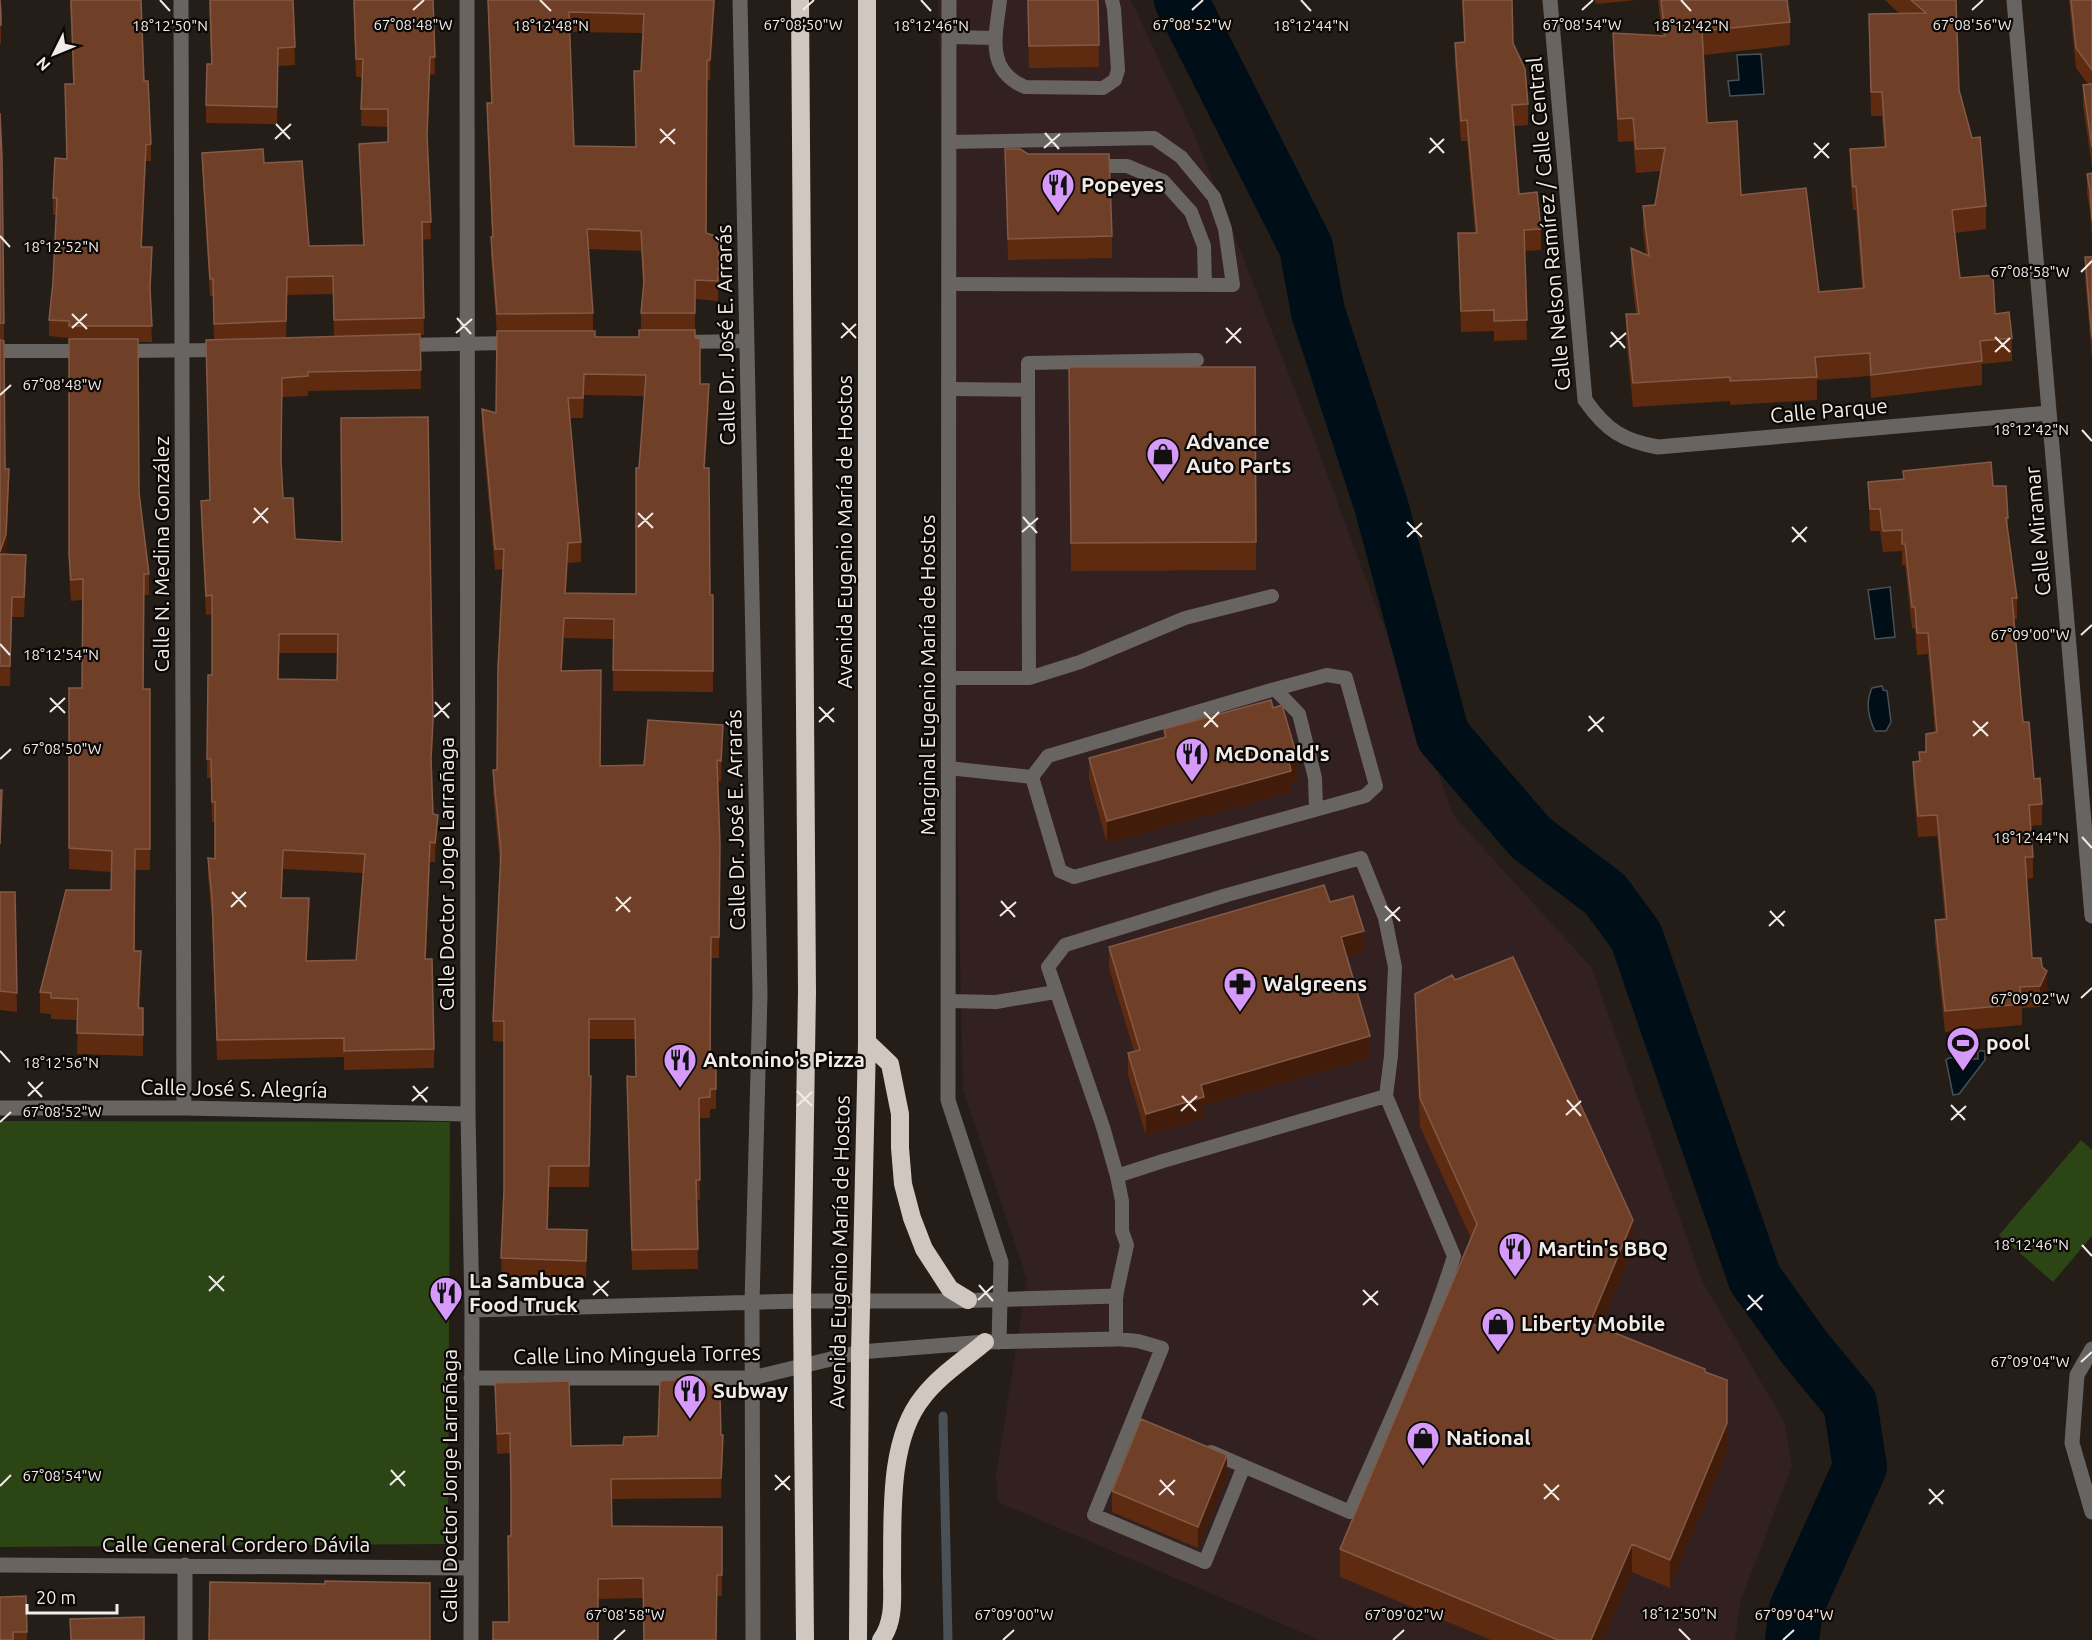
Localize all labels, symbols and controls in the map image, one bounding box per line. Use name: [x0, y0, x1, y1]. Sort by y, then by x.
text: 67°08'48"W: [373, 16, 453, 33]
text: 67°08'50"W: [763, 16, 843, 33]
text: 67°08'52"W: [1152, 16, 1232, 33]
text: 67°08'54"W: [1542, 16, 1622, 33]
text: 67°08'56"W: [1932, 16, 2012, 33]
text: 18°12'50"N: [132, 17, 208, 34]
text: 18°12'48"N: [513, 17, 589, 34]
text: 18°12'46"N: [893, 17, 969, 34]
text: 18°12'44"N: [1273, 17, 1349, 34]
text: 18°12'42"N: [1653, 17, 1729, 34]
north arrow: [24, 24, 84, 84]
text: N: [32, 54, 54, 75]
street label: Calle Nelson Ramírez / Calle Central: [1521, 56, 1575, 392]
restaurant icon: Popeyes: [1040, 167, 1076, 214]
place label: Popeyes: [1081, 172, 1164, 196]
street label: Calle Dr. José E. Arrarás: [711, 224, 739, 446]
text: 18°12'52"N: [23, 238, 99, 255]
text: 67°08'58"W: [1990, 263, 2070, 280]
street label: Avenida Eugenio María de Hostos: [832, 375, 856, 689]
text: 67°08'48"W: [22, 376, 102, 393]
street label: Calle Parque: [1769, 393, 1889, 427]
text: 18°12'42"N: [1993, 421, 2069, 438]
place label: Advance Auto Parts: [1186, 429, 1291, 477]
street label: Calle N. Medina González: [149, 436, 173, 672]
shop icon: Advance Auto Parts: [1145, 436, 1181, 483]
street label: Calle Miramar: [2019, 465, 2055, 597]
street label: Marginal Eugenio María de Hostos: [915, 515, 939, 835]
text: 67°09'00"W: [1990, 626, 2070, 643]
text: 18°12'54"N: [23, 646, 99, 663]
street label: Calle Dr. José E. Arrarás: [721, 709, 749, 931]
restaurant icon: McDonald's: [1174, 736, 1210, 783]
street label: Calle Doctor Jorge Larrañaga: [434, 737, 458, 1011]
text: 67°08'50"W: [22, 740, 102, 757]
place label: McDonald's: [1215, 741, 1330, 765]
text: 18°12'44"N: [1993, 829, 2069, 846]
pharmacy icon: Walgreens: [1222, 966, 1258, 1013]
place label: Walgreens: [1263, 971, 1367, 995]
text: 67°09'02"W: [1990, 990, 2070, 1007]
sports icon: pool: [1945, 1025, 1981, 1072]
place label: pool: [1986, 1030, 2030, 1054]
restaurant icon: Antonino's Pizza: [662, 1042, 698, 1089]
place label: Antonino's Pizza: [703, 1047, 865, 1071]
text: 18°12'56"N: [23, 1054, 99, 1071]
street label: Calle José S. Alegría: [140, 1074, 328, 1102]
street label: Avenida Eugenio María de Hostos: [824, 1095, 854, 1409]
text: 67°08'52"W: [22, 1103, 102, 1120]
restaurant icon: Martin's BBQ: [1497, 1231, 1533, 1278]
place label: Martin's BBQ: [1538, 1236, 1668, 1260]
text: 18°12'46"N: [1993, 1236, 2069, 1253]
place label: La Sambuca Food Truck: [469, 1268, 585, 1316]
restaurant icon: La Sambuca Food Truck: [428, 1275, 464, 1322]
shop icon: Liberty Mobile: [1480, 1306, 1516, 1353]
place label: Liberty Mobile: [1521, 1311, 1665, 1335]
street label: Calle Lino Minguela Torres: [513, 1340, 761, 1368]
street label: Calle Doctor Jorge Larrañaga: [437, 1349, 461, 1623]
text: 67°09'04"W: [1990, 1353, 2070, 1370]
restaurant icon: Subway: [672, 1373, 708, 1420]
place label: Subway: [713, 1378, 788, 1402]
shop icon: National: [1405, 1420, 1441, 1467]
place label: National: [1446, 1425, 1531, 1449]
text: 67°08'54"W: [22, 1467, 102, 1484]
street label: Calle General Cordero Dávila: [102, 1532, 370, 1556]
scale bar: [27, 1577, 117, 1615]
text: 20 m: [36, 1587, 76, 1607]
text: 18°12'50"N: [1641, 1605, 1717, 1622]
text: 67°08'58"W: [585, 1606, 665, 1623]
text: 67°09'00"W: [974, 1606, 1054, 1623]
text: 67°09'02"W: [1364, 1606, 1444, 1623]
text: 67°09'04"W: [1754, 1606, 1834, 1623]

